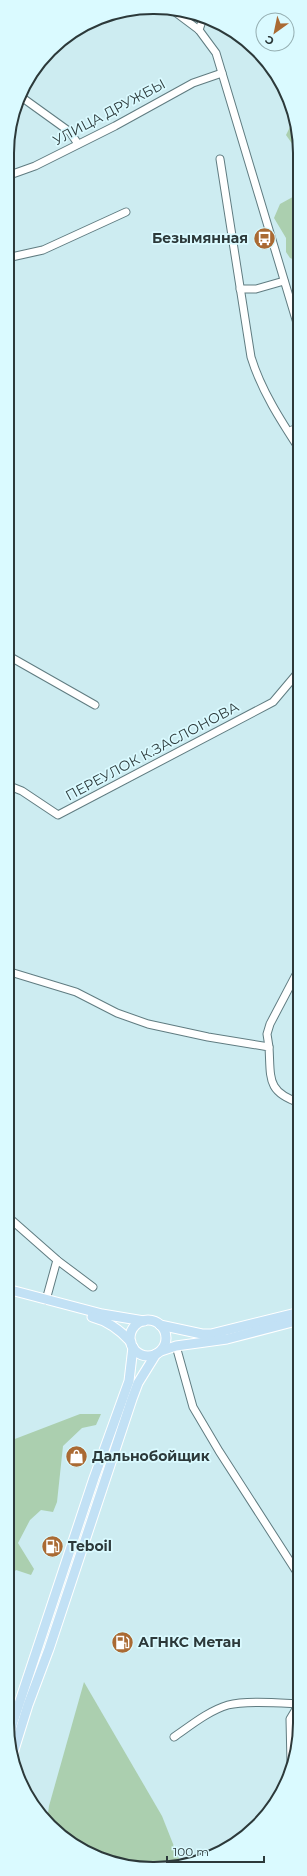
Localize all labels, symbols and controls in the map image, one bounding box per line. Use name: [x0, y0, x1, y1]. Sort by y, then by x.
north arrow: [255, 12, 295, 52]
text: С: [262, 32, 277, 48]
street label: УЛИЦА ДРУЖБЫ: [50, 75, 168, 149]
bus stop icon: Безымянная: [251, 225, 277, 251]
place label: Безымянная: [152, 229, 248, 247]
street label: ПЕРЕУЛОК К.ЗАСЛОНОВА: [62, 697, 242, 804]
shop icon: Дальнобойщик: [63, 1443, 89, 1469]
place label: Дальнобойщик: [92, 1447, 210, 1465]
fuel station icon: Teboil: [39, 1533, 65, 1559]
place label: Teboil: [68, 1537, 112, 1555]
fuel station icon: АГНКС Метан: [110, 1629, 136, 1655]
place label: АГНКС Метан: [138, 1633, 241, 1651]
scale bar: [167, 1838, 264, 1864]
text: 100 m: [173, 1844, 209, 1859]

